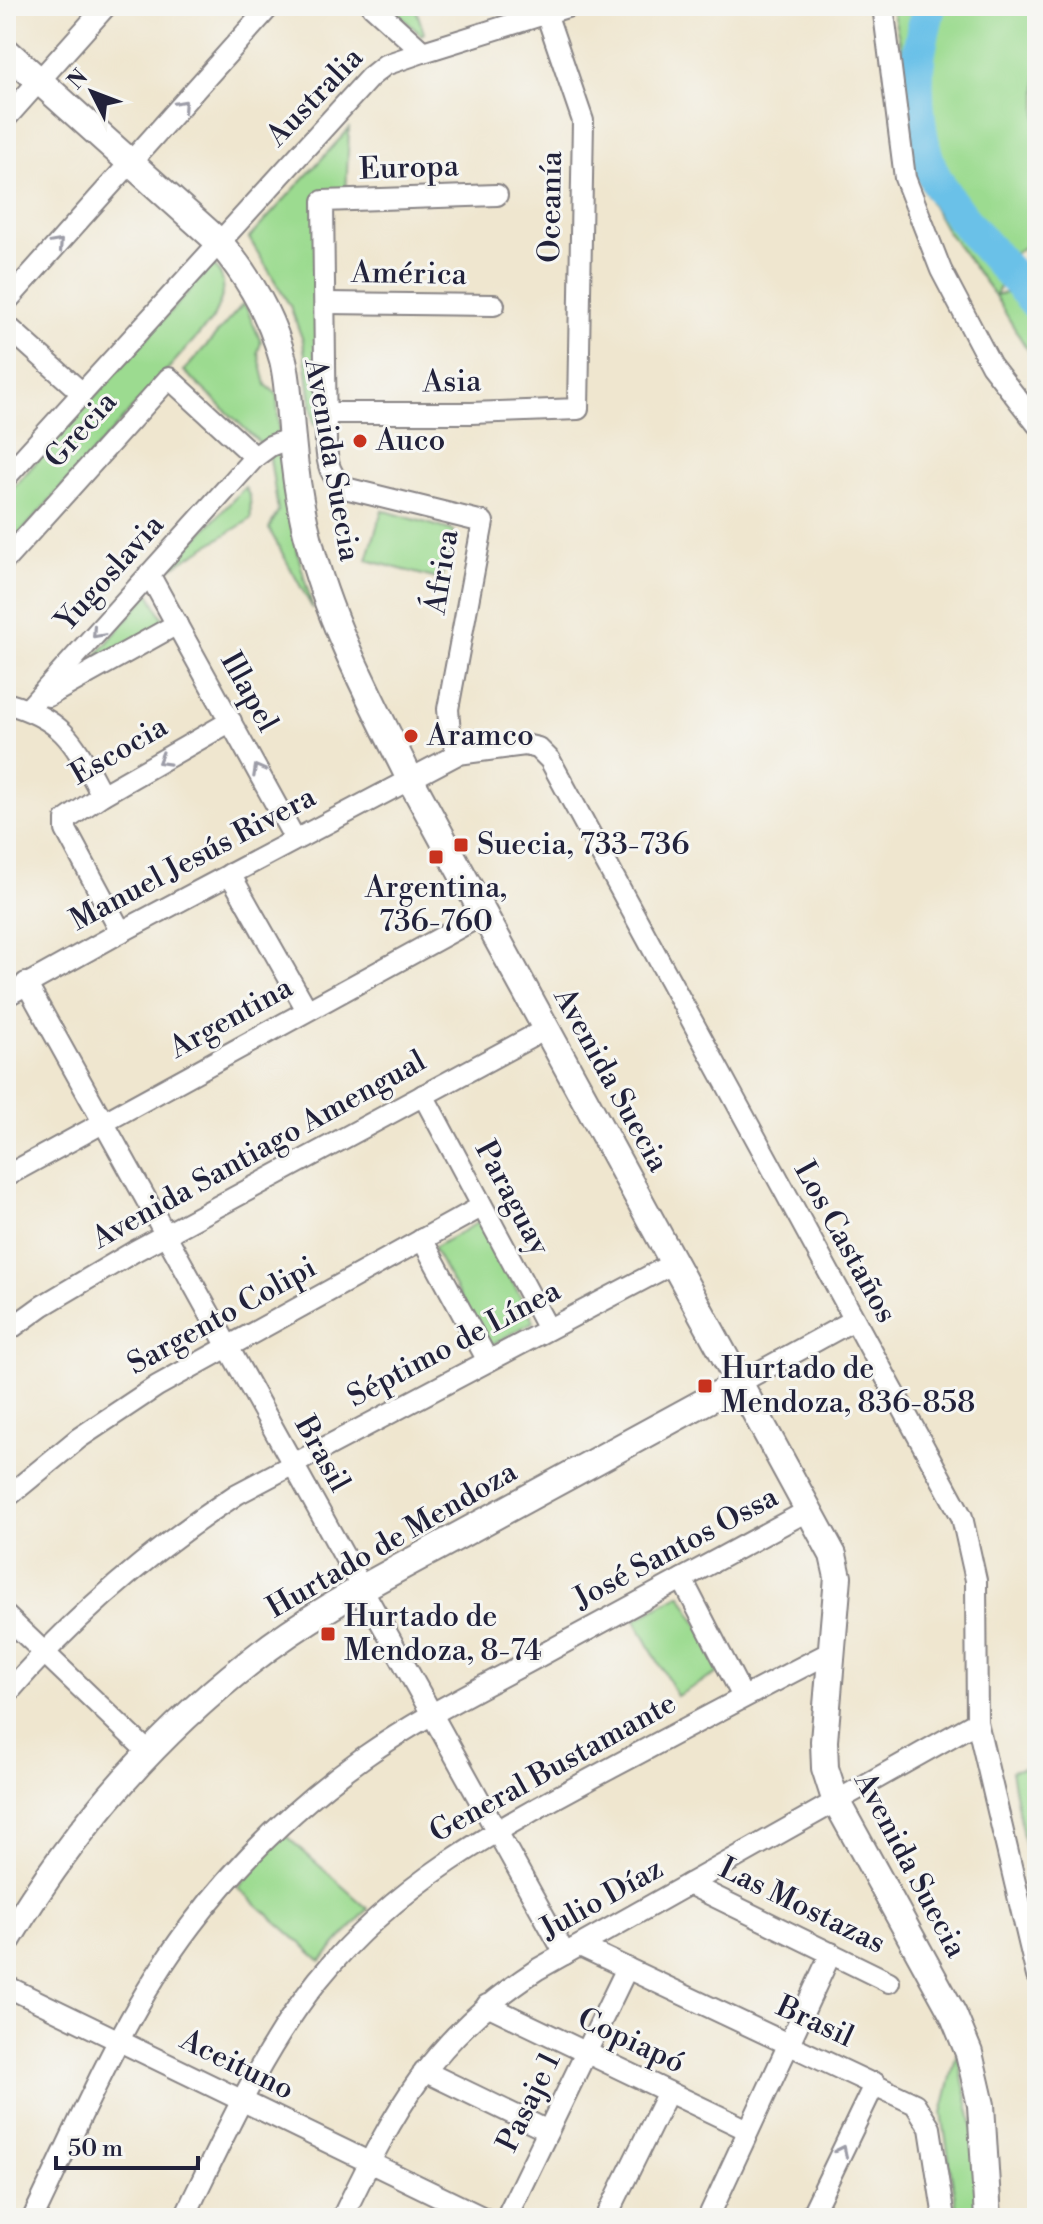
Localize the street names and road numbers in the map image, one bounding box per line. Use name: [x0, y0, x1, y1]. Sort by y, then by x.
street label: Australia: [258, 39, 372, 155]
street label: Europa: [358, 147, 460, 189]
street label: Oceanía: [531, 150, 571, 263]
street label: América: [350, 254, 468, 294]
street label: Avenida Suecia: [295, 355, 369, 565]
street label: Asia: [421, 362, 483, 402]
street label: Grecia: [37, 383, 126, 476]
street label: Yugoslavia: [46, 506, 173, 641]
street label: África: [414, 526, 468, 618]
street label: Illapel: [212, 645, 286, 739]
street label: Escocia: [64, 708, 175, 794]
street label: Manuel Jesús Rivera: [64, 778, 323, 940]
street label: Argentina: [162, 968, 300, 1068]
street label: Avenida Suecia: [544, 980, 678, 1179]
street label: Avenida Santiago Amengual: [84, 1042, 433, 1258]
street label: Paraguay: [466, 1134, 558, 1262]
street label: Los Castaños: [785, 1154, 905, 1330]
street label: Sargento Colipi: [121, 1248, 323, 1384]
street label: Séptimo de Línea: [341, 1271, 568, 1416]
street label: Brasil: [285, 1408, 358, 1499]
street label: Hurtado de Mendoza: [260, 1452, 525, 1627]
street label: José Santos Ossa: [567, 1478, 785, 1618]
street label: General Bustamante: [423, 1684, 683, 1852]
street label: Avenida Suecia: [845, 1765, 975, 1965]
street label: Las Mostazas: [713, 1849, 891, 1963]
street label: Julio Díaz: [533, 1850, 670, 1949]
street label: Brasil: [769, 1987, 860, 2056]
street label: Copiapó: [571, 2000, 691, 2082]
street label: Aceituno: [173, 2021, 300, 2109]
street label: Pasaje 1: [489, 2046, 569, 2158]

